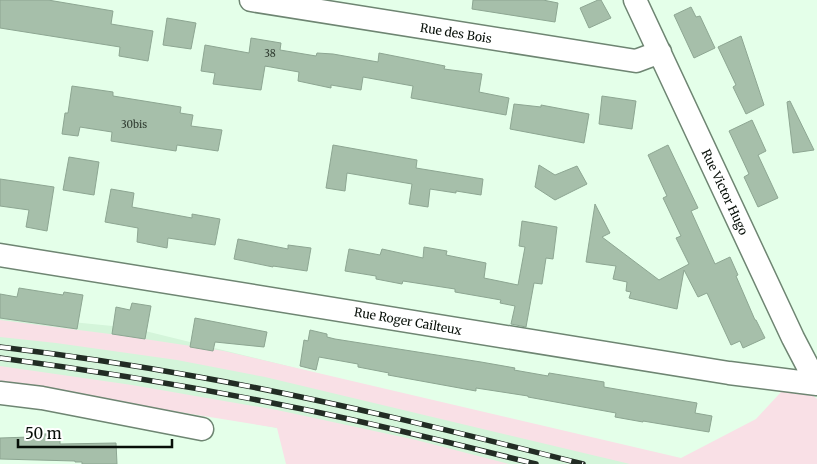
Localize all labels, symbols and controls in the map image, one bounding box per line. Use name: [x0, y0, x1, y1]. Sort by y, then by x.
street label: Rue des Bois: [419, 20, 493, 46]
house number: 38: [264, 47, 276, 60]
house number: 30bis: [121, 118, 147, 131]
street label: Rue Victor Hugo: [699, 147, 751, 237]
street label: Rue Roger Cailteux: [353, 304, 464, 338]
scale bar: [18, 416, 171, 448]
text: 50 m: [25, 424, 62, 443]

